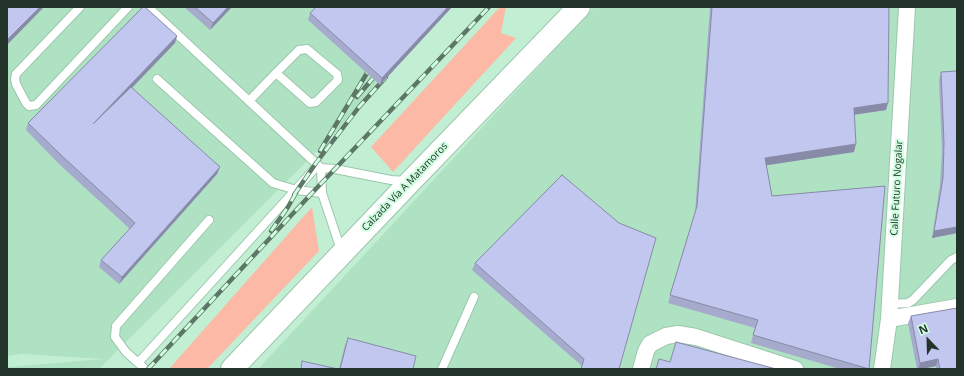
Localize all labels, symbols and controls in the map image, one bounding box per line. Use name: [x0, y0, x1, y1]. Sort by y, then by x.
street label: Calzada Vía A Matamoros: [360, 140, 450, 234]
street label: Calle Futuro Nogalar: [889, 140, 905, 236]
north arrow: [908, 320, 948, 360]
text: N: [916, 320, 930, 337]

